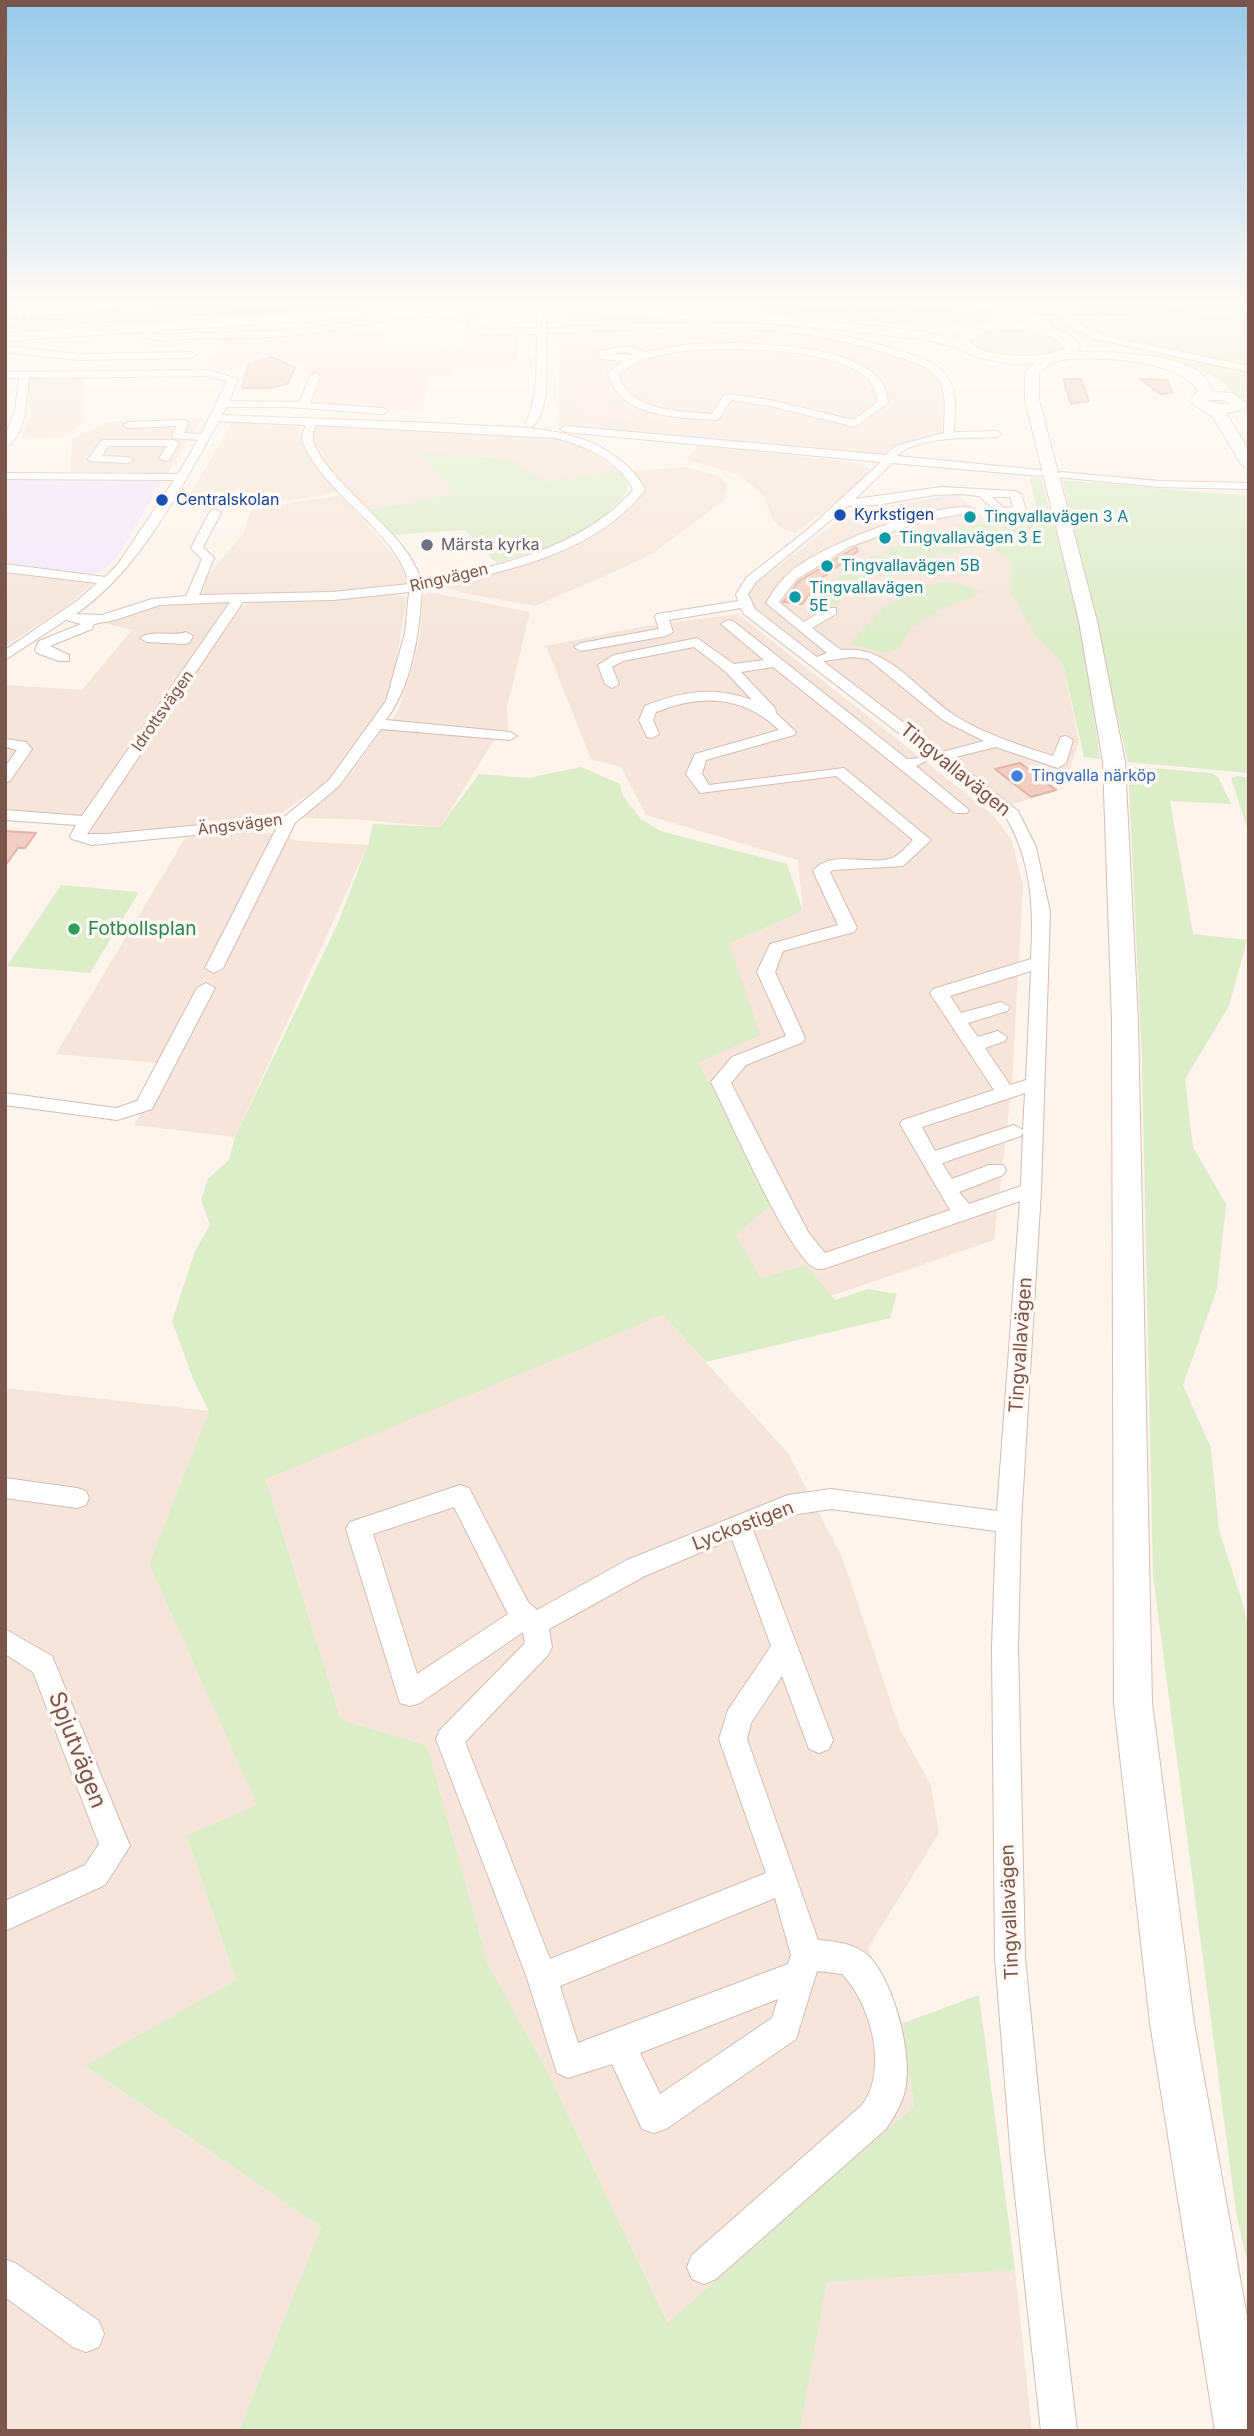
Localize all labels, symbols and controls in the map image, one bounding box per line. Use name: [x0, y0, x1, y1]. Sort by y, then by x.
place label: Centralskolan: [176, 490, 279, 510]
marker: Centralskolan: [154, 492, 170, 508]
place label: Kyrkstigen: [854, 505, 934, 525]
marker: Kyrkstigen: [832, 507, 848, 523]
place label: Tingvallavägen 3 A: [984, 507, 1128, 527]
marker: Tingvallavägen 3 A: [962, 509, 978, 525]
place label: Tingvallavägen 3 E: [899, 528, 1042, 548]
marker: Tingvallavägen 3 E: [877, 530, 893, 546]
place label: Märsta kyrka: [441, 535, 540, 555]
marker: Märsta kyrka: [419, 537, 435, 553]
place label: Tingvallavägen 5B: [841, 556, 980, 576]
marker: Tingvallavägen 5B: [819, 558, 835, 574]
street label: Ringvägen: [408, 560, 490, 596]
place label: Tingvallavägen 5E: [809, 578, 923, 616]
marker: Tingvallavägen 5E: [787, 589, 803, 605]
street label: Idrottsvägen: [128, 667, 198, 755]
street label: Tingvallavägen: [895, 718, 1015, 822]
place label: Tingvalla närköp: [1031, 766, 1156, 786]
marker: Tingvalla närköp: [1009, 768, 1025, 784]
street label: Ängsvägen: [197, 810, 283, 840]
place label: Fotbollsplan: [88, 918, 196, 940]
marker: Fotbollsplan: [66, 921, 82, 937]
street label: Tingvallavägen: [1005, 1276, 1037, 1414]
street label: Lyckostigen: [689, 1496, 797, 1556]
street label: Spjutvägen: [42, 1688, 112, 1812]
street label: Tingvallavägen: [996, 1844, 1024, 1980]

